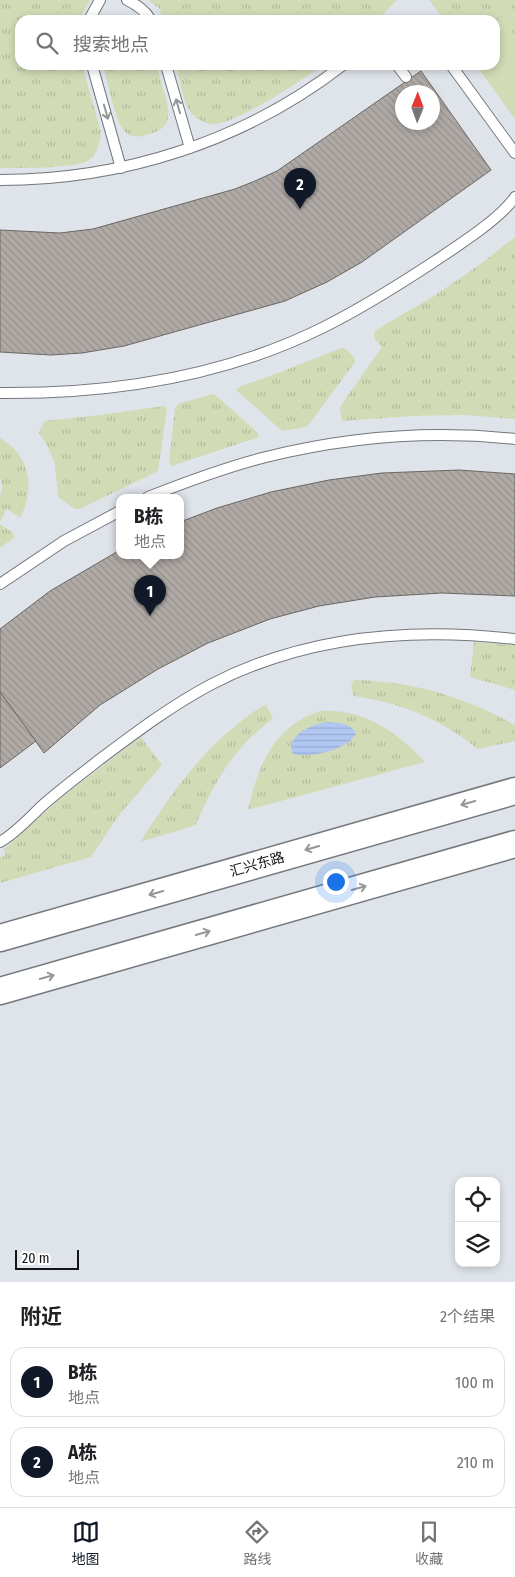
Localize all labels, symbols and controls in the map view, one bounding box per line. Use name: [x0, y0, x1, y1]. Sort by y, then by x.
search box: [15, 15, 500, 70]
icon: search: [33, 29, 61, 57]
text: 搜索地点: [73, 33, 149, 56]
north arrow: [395, 85, 440, 130]
one-way arrow: [173, 99, 182, 115]
one-way arrow: [101, 103, 111, 119]
pin: 2: [284, 168, 316, 209]
popup: [116, 494, 184, 559]
text: B栋: [134, 505, 164, 528]
text: 地点: [134, 532, 166, 551]
pin: 1: [134, 575, 166, 616]
one-way arrow: [460, 799, 476, 809]
one-way arrow: [304, 844, 320, 854]
street label: 汇兴东路: [228, 849, 286, 880]
your location: [323, 869, 349, 895]
one-way arrow: [351, 882, 367, 892]
one-way arrow: [148, 889, 164, 898]
one-way arrow: [195, 927, 211, 937]
one-way arrow: [38, 972, 54, 982]
map controls: [455, 1177, 500, 1267]
button: locate: [455, 1177, 500, 1222]
button: layers: [455, 1222, 500, 1267]
scale bar: [15, 1247, 79, 1270]
text: 20 m: [22, 1250, 50, 1267]
text: 附近: [20, 1304, 62, 1330]
text: 2个结果: [440, 1307, 495, 1326]
text: B栋: [68, 1361, 98, 1384]
text: 1: [34, 1373, 40, 1392]
text: 100 m: [455, 1373, 494, 1392]
text: 地点: [68, 1388, 100, 1407]
text: A栋: [68, 1441, 97, 1464]
text: 2: [33, 1453, 41, 1472]
text: 210 m: [457, 1453, 494, 1472]
text: 地点: [68, 1468, 100, 1487]
tab: 地图: [72, 1518, 100, 1568]
tab: 路线: [243, 1518, 271, 1568]
tab: 收藏: [415, 1518, 443, 1568]

